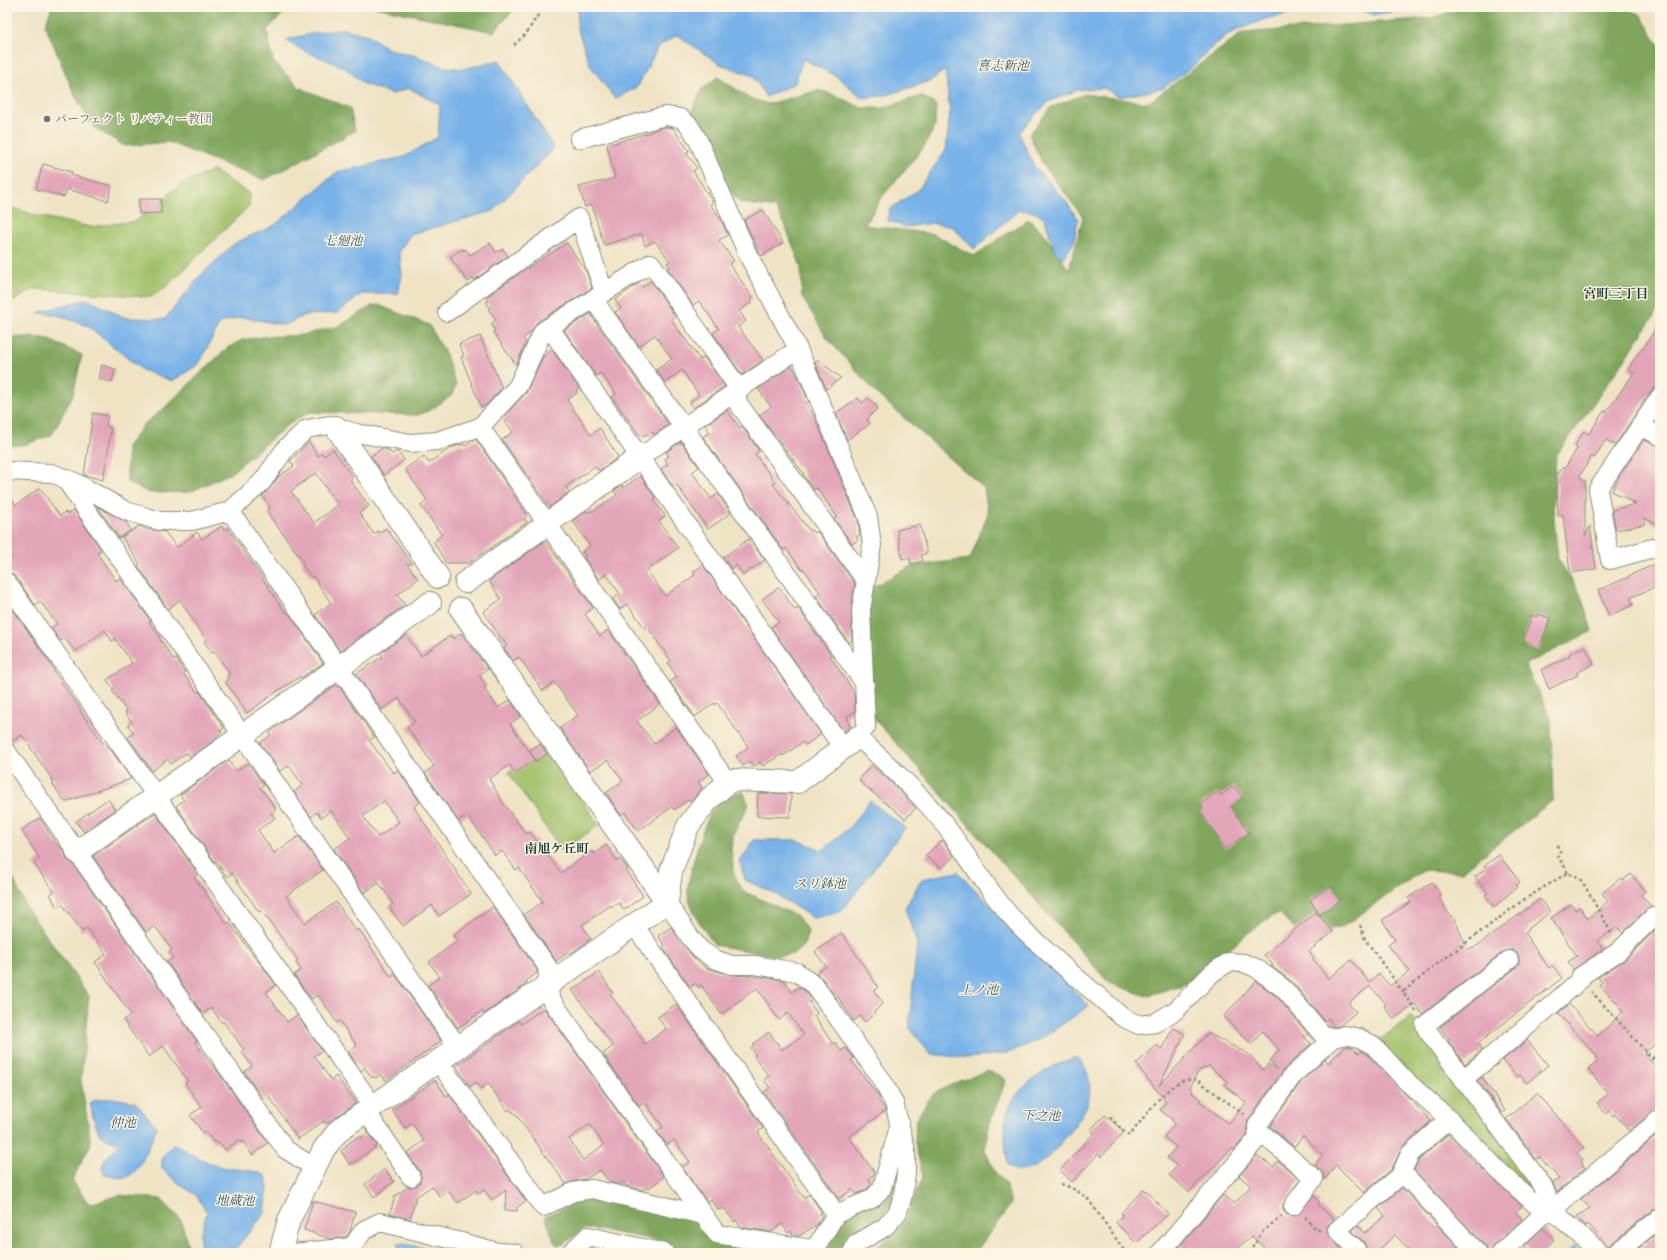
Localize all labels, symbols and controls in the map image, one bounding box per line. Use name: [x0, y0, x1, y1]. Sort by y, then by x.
water label: 喜志新池: [977, 57, 1031, 73]
place label: パーフェクト リバティー教団: [55, 111, 212, 126]
marker: パーフェクト リバティー教団: [42, 114, 52, 124]
water label: 七廻池: [323, 232, 364, 248]
district label: 宮町三丁目: [1583, 285, 1649, 301]
district label: 南旭ケ丘町: [524, 840, 590, 856]
water label: スリ鉢池: [794, 875, 848, 891]
water label: 上ノ池: [959, 981, 1000, 997]
water label: 下之池: [1021, 1107, 1062, 1123]
water label: 仲池: [110, 1114, 138, 1130]
water label: 地蔵池: [215, 1192, 256, 1208]

